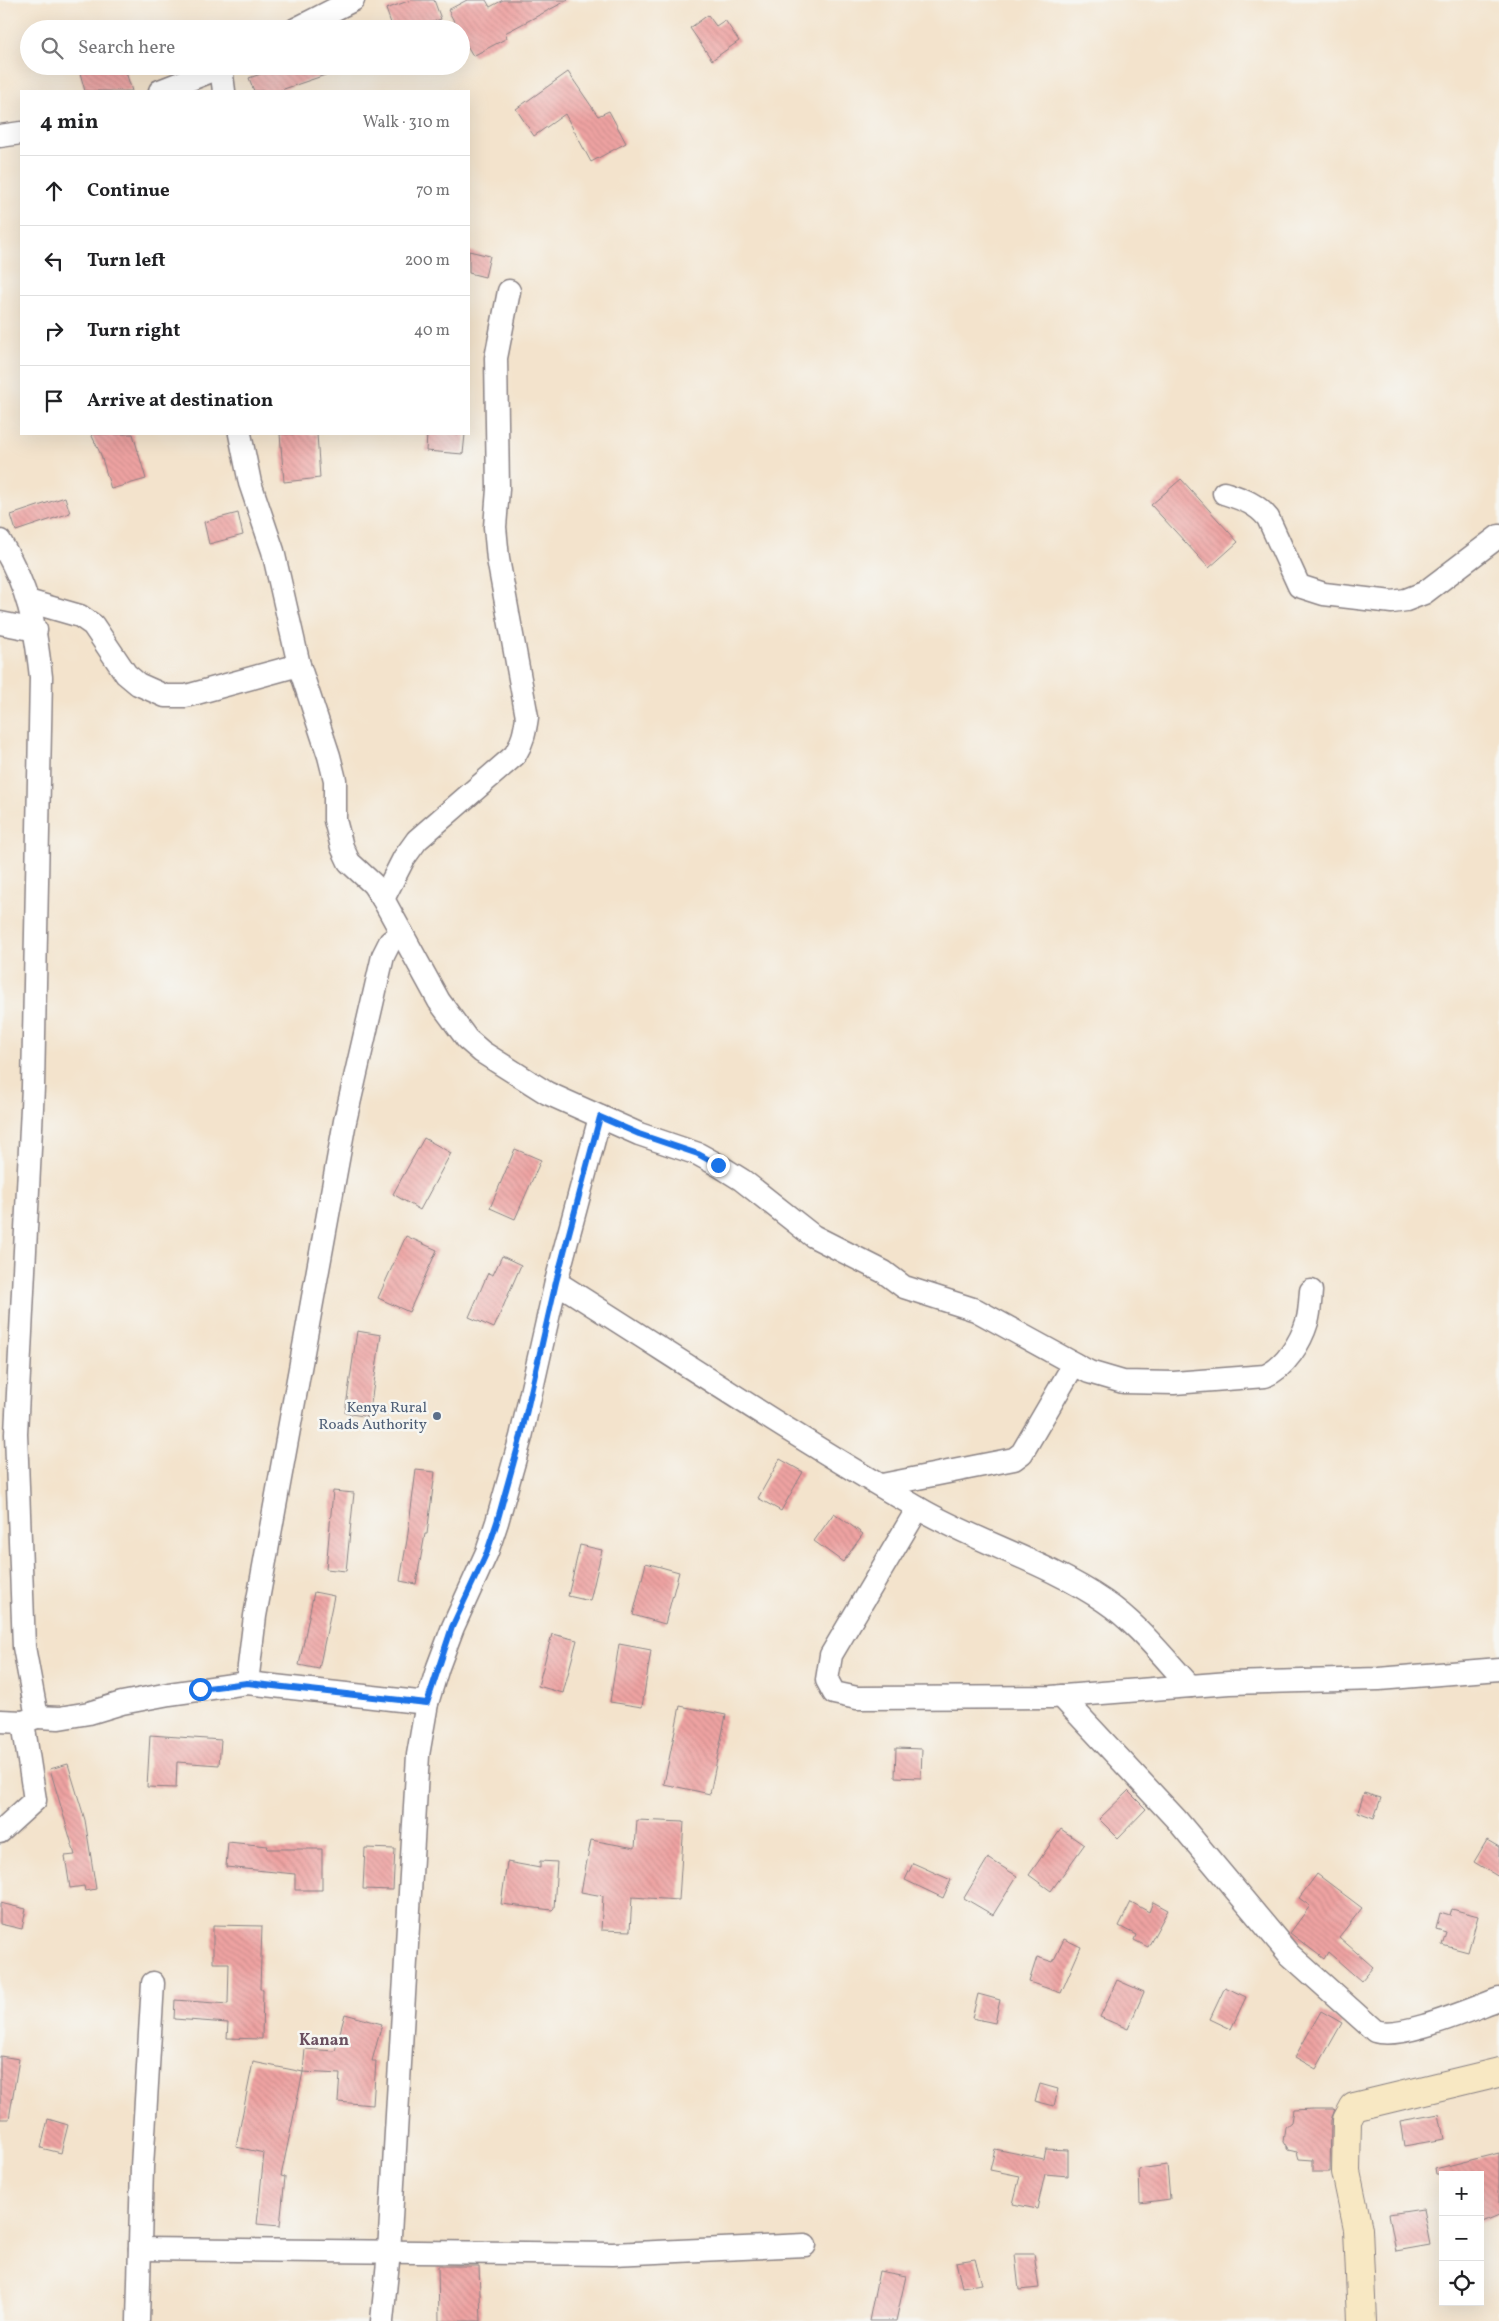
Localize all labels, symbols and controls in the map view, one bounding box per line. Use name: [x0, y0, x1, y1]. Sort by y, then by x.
search box: [20, 20, 470, 75]
icon: search: [38, 34, 66, 62]
text: Search here: [78, 35, 175, 61]
text: 4 min: [40, 108, 99, 137]
text: Walk · 310 m: [363, 112, 450, 134]
icon: ahead: [40, 177, 68, 205]
text: Continue: [87, 178, 170, 204]
text: 70 m: [416, 180, 450, 202]
icon: left: [40, 247, 68, 275]
text: Turn left: [87, 248, 166, 274]
text: 200 m: [405, 250, 450, 272]
icon: right: [40, 317, 68, 345]
text: Turn right: [87, 318, 180, 344]
text: 40 m: [414, 320, 450, 342]
icon: arrive: [40, 387, 68, 415]
text: Arrive at destination: [87, 388, 273, 414]
route end: [707, 1154, 730, 1177]
place label: Kenya Rural Roads Authority: [319, 1398, 427, 1436]
marker: Kenya Rural Roads Authority: [431, 1410, 443, 1422]
route start: [189, 1678, 212, 1701]
district label: Kanan: [299, 2030, 350, 2052]
map controls: [1439, 2171, 1484, 2306]
button: +: [1439, 2171, 1484, 2216]
button: −: [1439, 2216, 1484, 2261]
button: locate: [1439, 2261, 1484, 2306]

